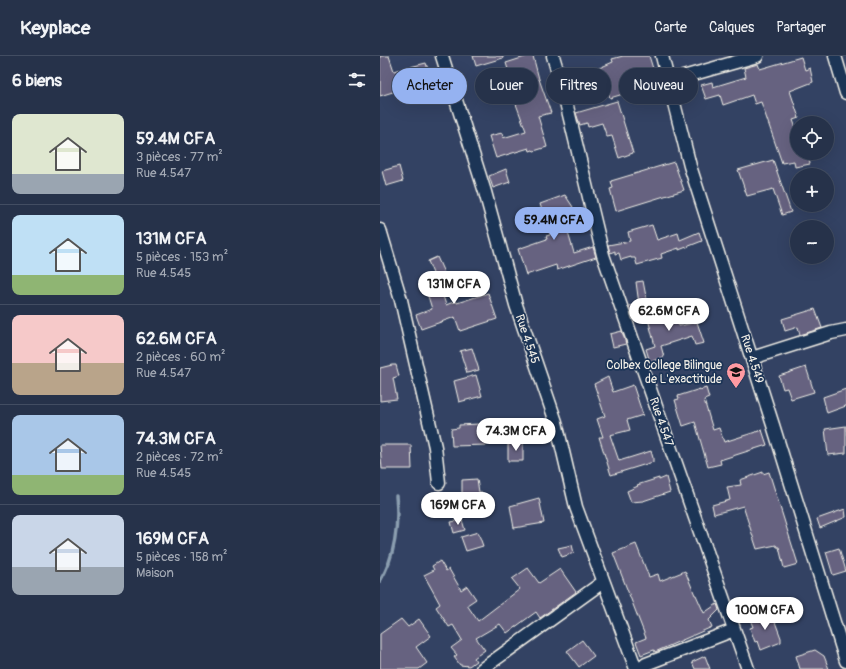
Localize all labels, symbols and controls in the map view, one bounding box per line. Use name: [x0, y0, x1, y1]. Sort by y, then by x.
text: Keyplace: [20, 16, 90, 40]
text: Carte: [654, 19, 687, 36]
text: Calques: [709, 19, 754, 36]
text: Partager: [776, 19, 826, 36]
chip: Acheter: [392, 68, 467, 104]
chip: Louer: [475, 68, 538, 104]
chip: Filtres: [546, 68, 611, 104]
chip: Nouveau: [619, 68, 698, 104]
icon: filters: [346, 69, 368, 91]
text: 6 biens: [12, 70, 62, 91]
map controls: [790, 116, 834, 264]
button: locate: [790, 116, 834, 160]
text: 59.4M CFA: [136, 128, 215, 149]
icon: home: [44, 130, 92, 178]
text: 3 pièces · 77 m²: [136, 149, 223, 165]
text: Rue 4.547: [136, 165, 191, 181]
button: +: [790, 168, 834, 212]
pin: 59.4M CFA: [508, 207, 600, 241]
text: 59.4M CFA: [524, 212, 584, 228]
button: −: [790, 220, 834, 264]
text: 131M CFA: [136, 228, 206, 249]
icon: home: [44, 231, 92, 279]
text: 5 pièces · 153 m²: [136, 249, 228, 265]
text: Rue 4.545: [136, 265, 191, 281]
pin: 131M CFA: [413, 271, 495, 305]
text: 131M CFA: [427, 276, 481, 292]
pin: 62.6M CFA: [623, 298, 715, 332]
text: 62.6M CFA: [638, 303, 700, 319]
street label: Rue 4.545: [512, 312, 542, 366]
text: 62.6M CFA: [136, 328, 217, 349]
icon: home: [44, 331, 92, 379]
street label: Rue 4.549: [737, 333, 767, 385]
text: 2 pièces · 60 m²: [136, 349, 225, 365]
place label: Colbex College Bilingue de L'exactitude: [606, 358, 722, 387]
school or university icon: Colbex College Bilingue de L'exactitude: [725, 361, 747, 389]
text: Rue 4.547: [136, 365, 191, 381]
street label: Rue 4.547: [646, 395, 677, 449]
pin: 74.3M CFA: [470, 418, 562, 452]
text: 74.3M CFA: [486, 423, 546, 439]
text: 74.3M CFA: [136, 428, 216, 449]
icon: home: [44, 431, 92, 479]
text: 2 pièces · 72 m²: [136, 449, 223, 465]
text: Rue 4.545: [136, 465, 191, 481]
pin: 169M CFA: [417, 492, 499, 526]
text: 169M CFA: [430, 497, 486, 513]
text: 169M CFA: [136, 528, 209, 549]
icon: home: [44, 531, 92, 579]
text: 5 pièces · 158 m²: [136, 549, 227, 565]
text: Maison: [136, 565, 174, 581]
pin: 100M CFA: [724, 597, 806, 631]
text: 100M CFA: [735, 602, 795, 618]

